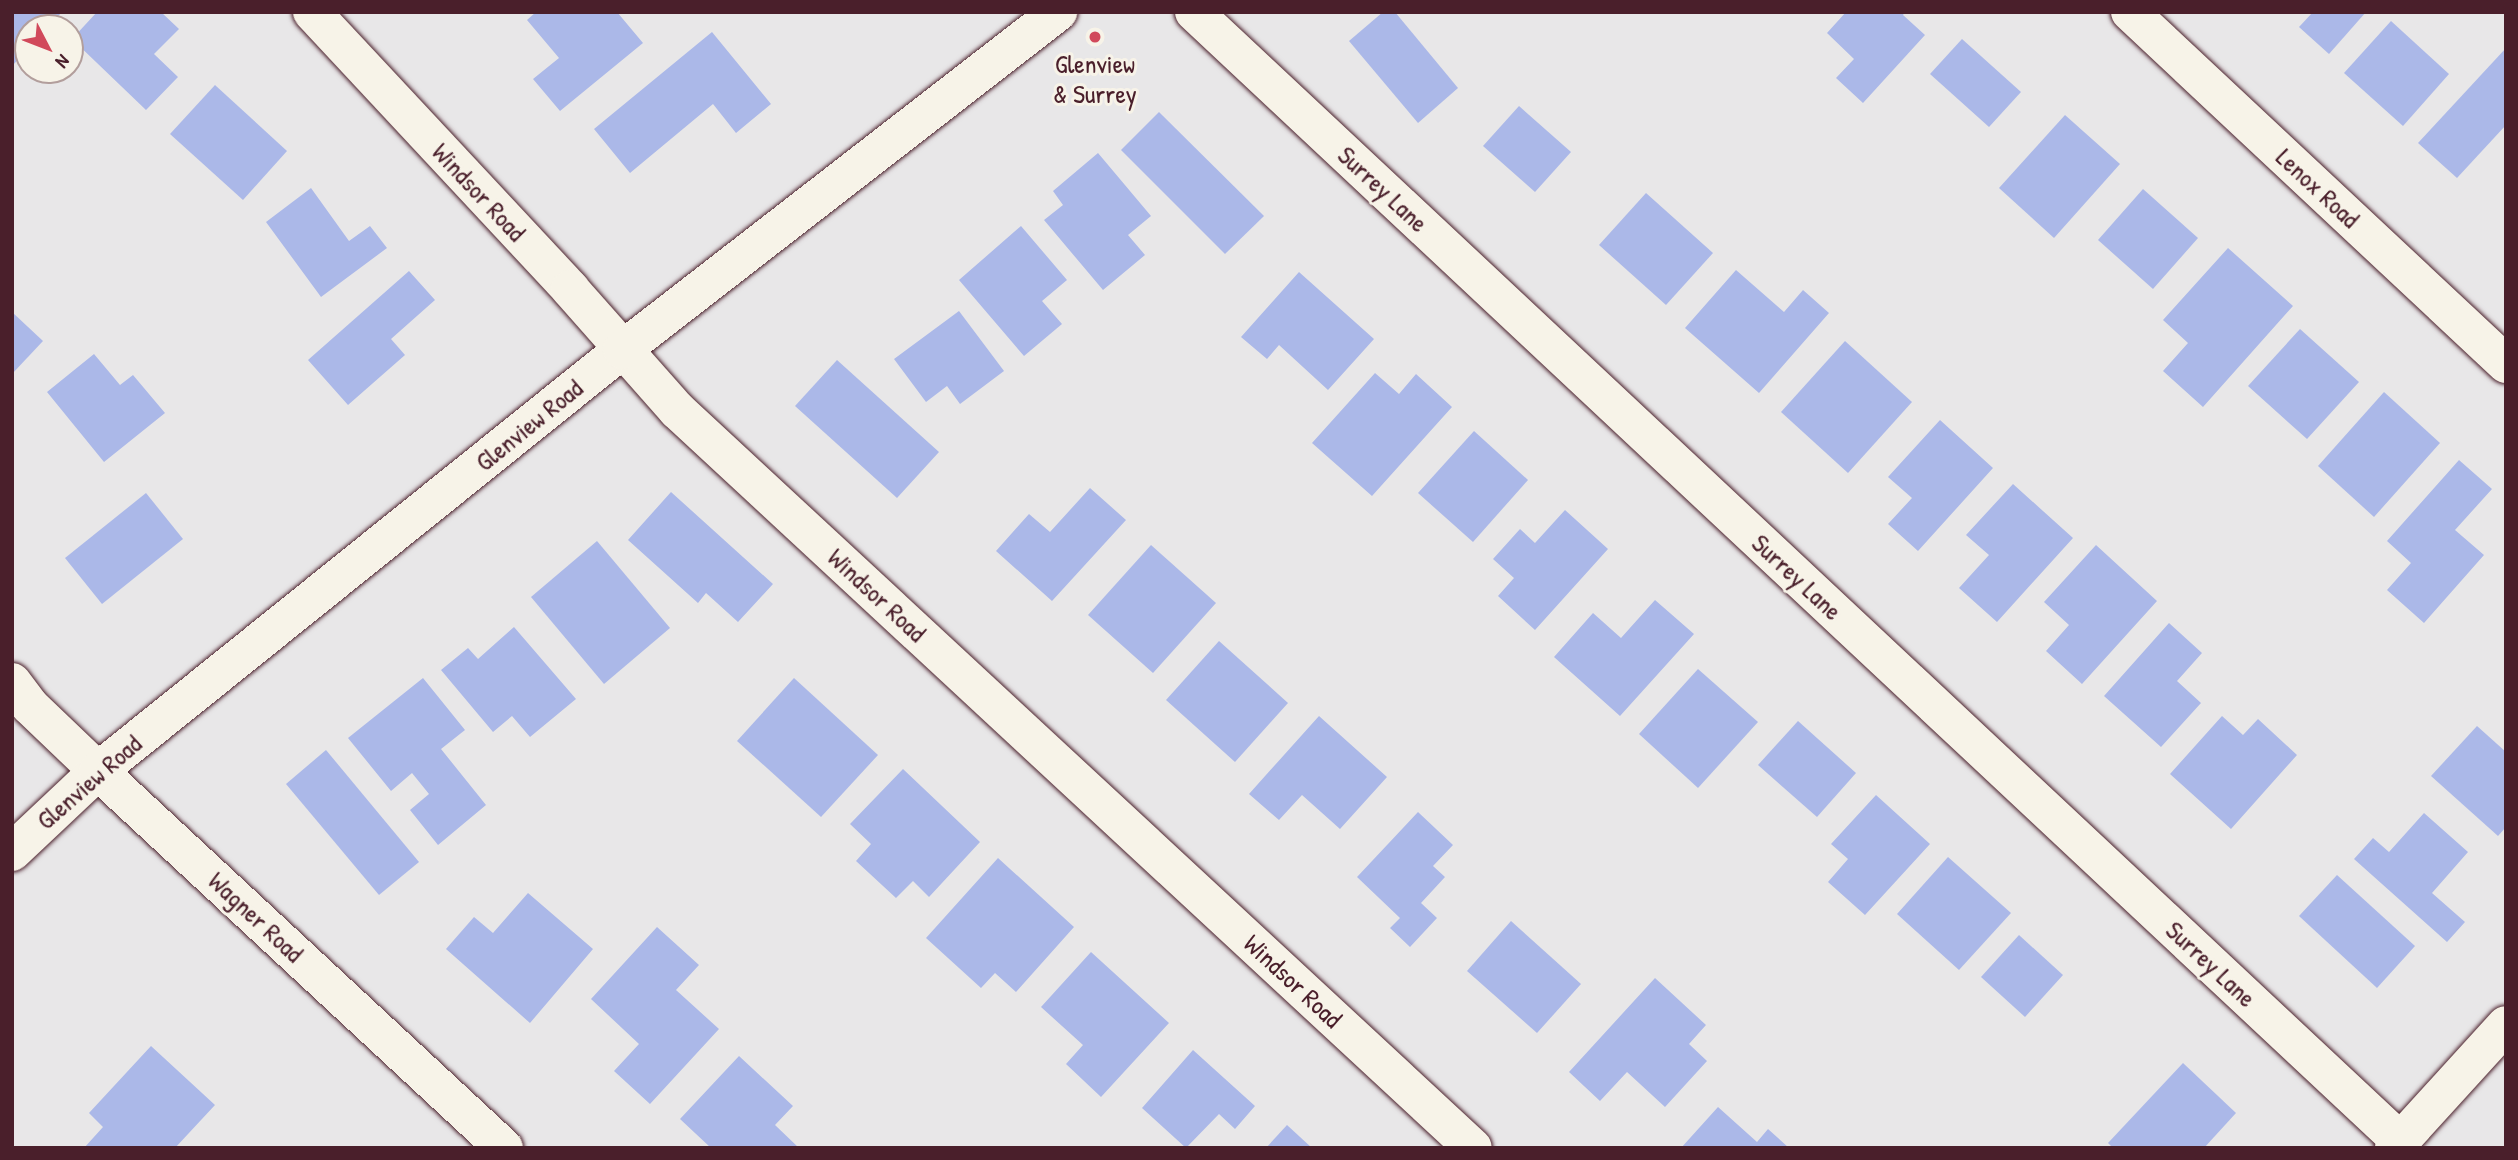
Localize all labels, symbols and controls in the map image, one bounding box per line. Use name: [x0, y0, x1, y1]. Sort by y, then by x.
north arrow: [14, 14, 84, 84]
marker: Glenview & Surrey: [1087, 29, 1103, 45]
place label: Glenview & Surrey: [1053, 48, 1137, 110]
text: N: [50, 49, 76, 74]
street label: Windsor Road: [426, 136, 532, 248]
street label: Surrey Lane: [1332, 140, 1434, 238]
street label: Lenox Road: [2270, 142, 2366, 234]
street label: Glenview Road: [469, 372, 589, 478]
street label: Surrey Lane: [1746, 528, 1848, 626]
street label: Windsor Road: [821, 542, 933, 648]
street label: Glenview Road: [30, 728, 148, 836]
street label: Wagner Road: [202, 865, 310, 969]
street label: Surrey Lane: [2160, 915, 2262, 1013]
street label: Windsor Road: [1237, 928, 1349, 1034]

